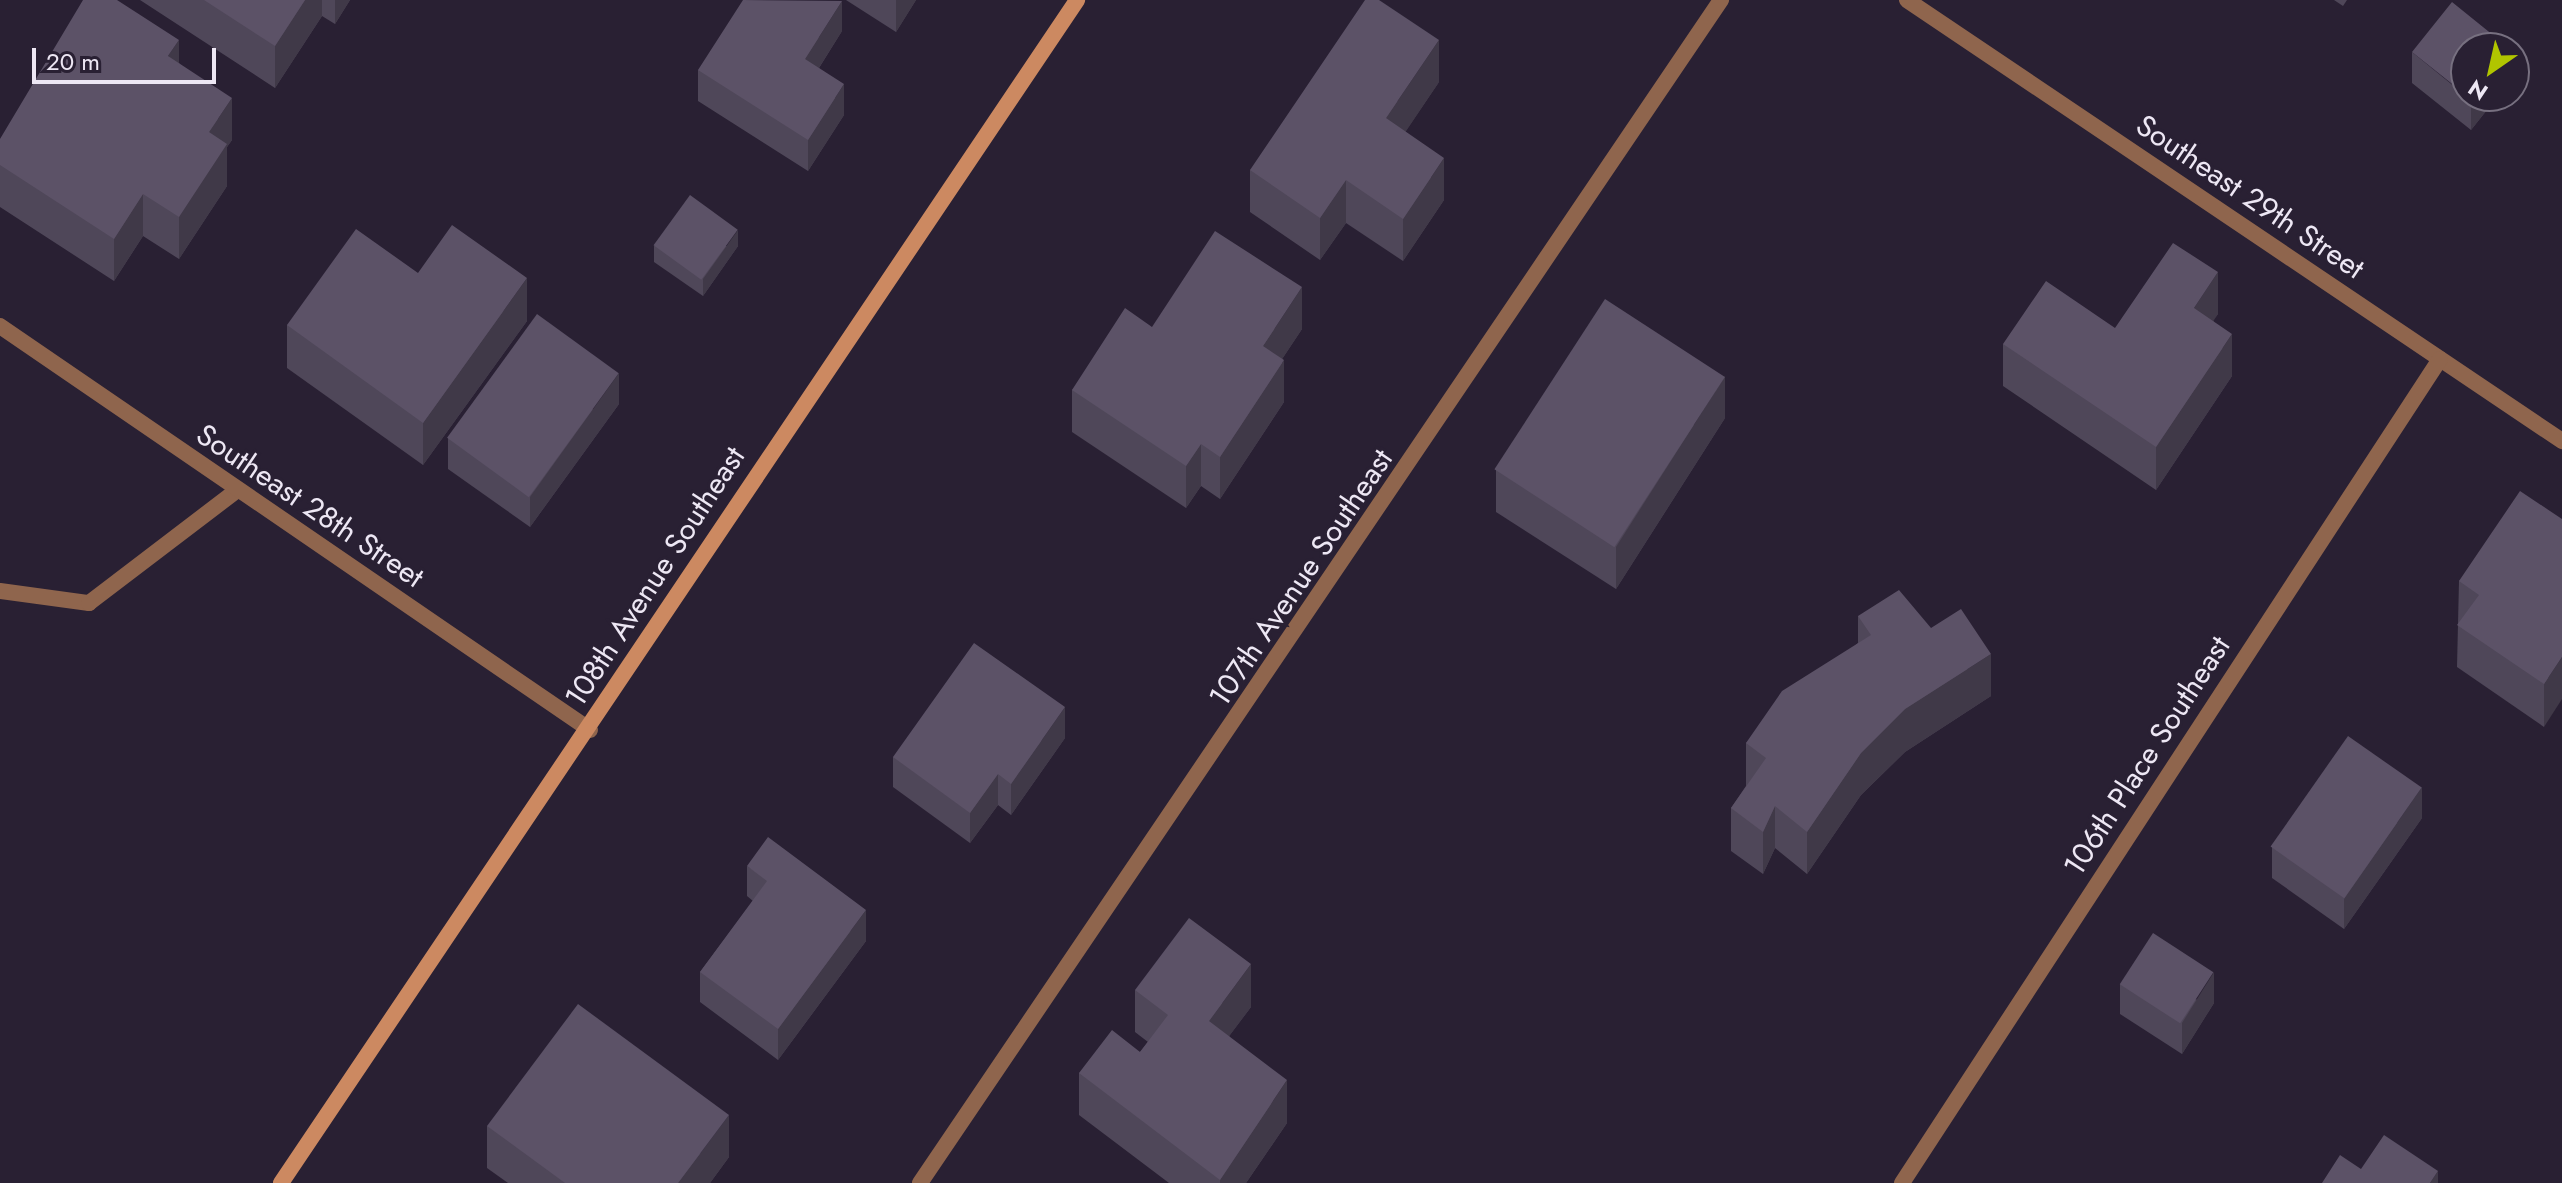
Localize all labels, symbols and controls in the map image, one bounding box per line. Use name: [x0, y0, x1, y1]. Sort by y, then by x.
scale bar: [36, 32, 220, 82]
north arrow: [2450, 32, 2530, 112]
text: 20 m: [46, 44, 100, 79]
text: N: [2462, 72, 2494, 108]
street label: Southeast 29th Street: [2129, 107, 2371, 287]
street label: Southeast 28th Street: [189, 417, 431, 595]
street label: 108th Avenue Southeast: [557, 440, 753, 714]
street label: 107th Avenue Southeast: [1202, 443, 1400, 713]
street label: 106th Place Southeast: [2056, 630, 2238, 882]

